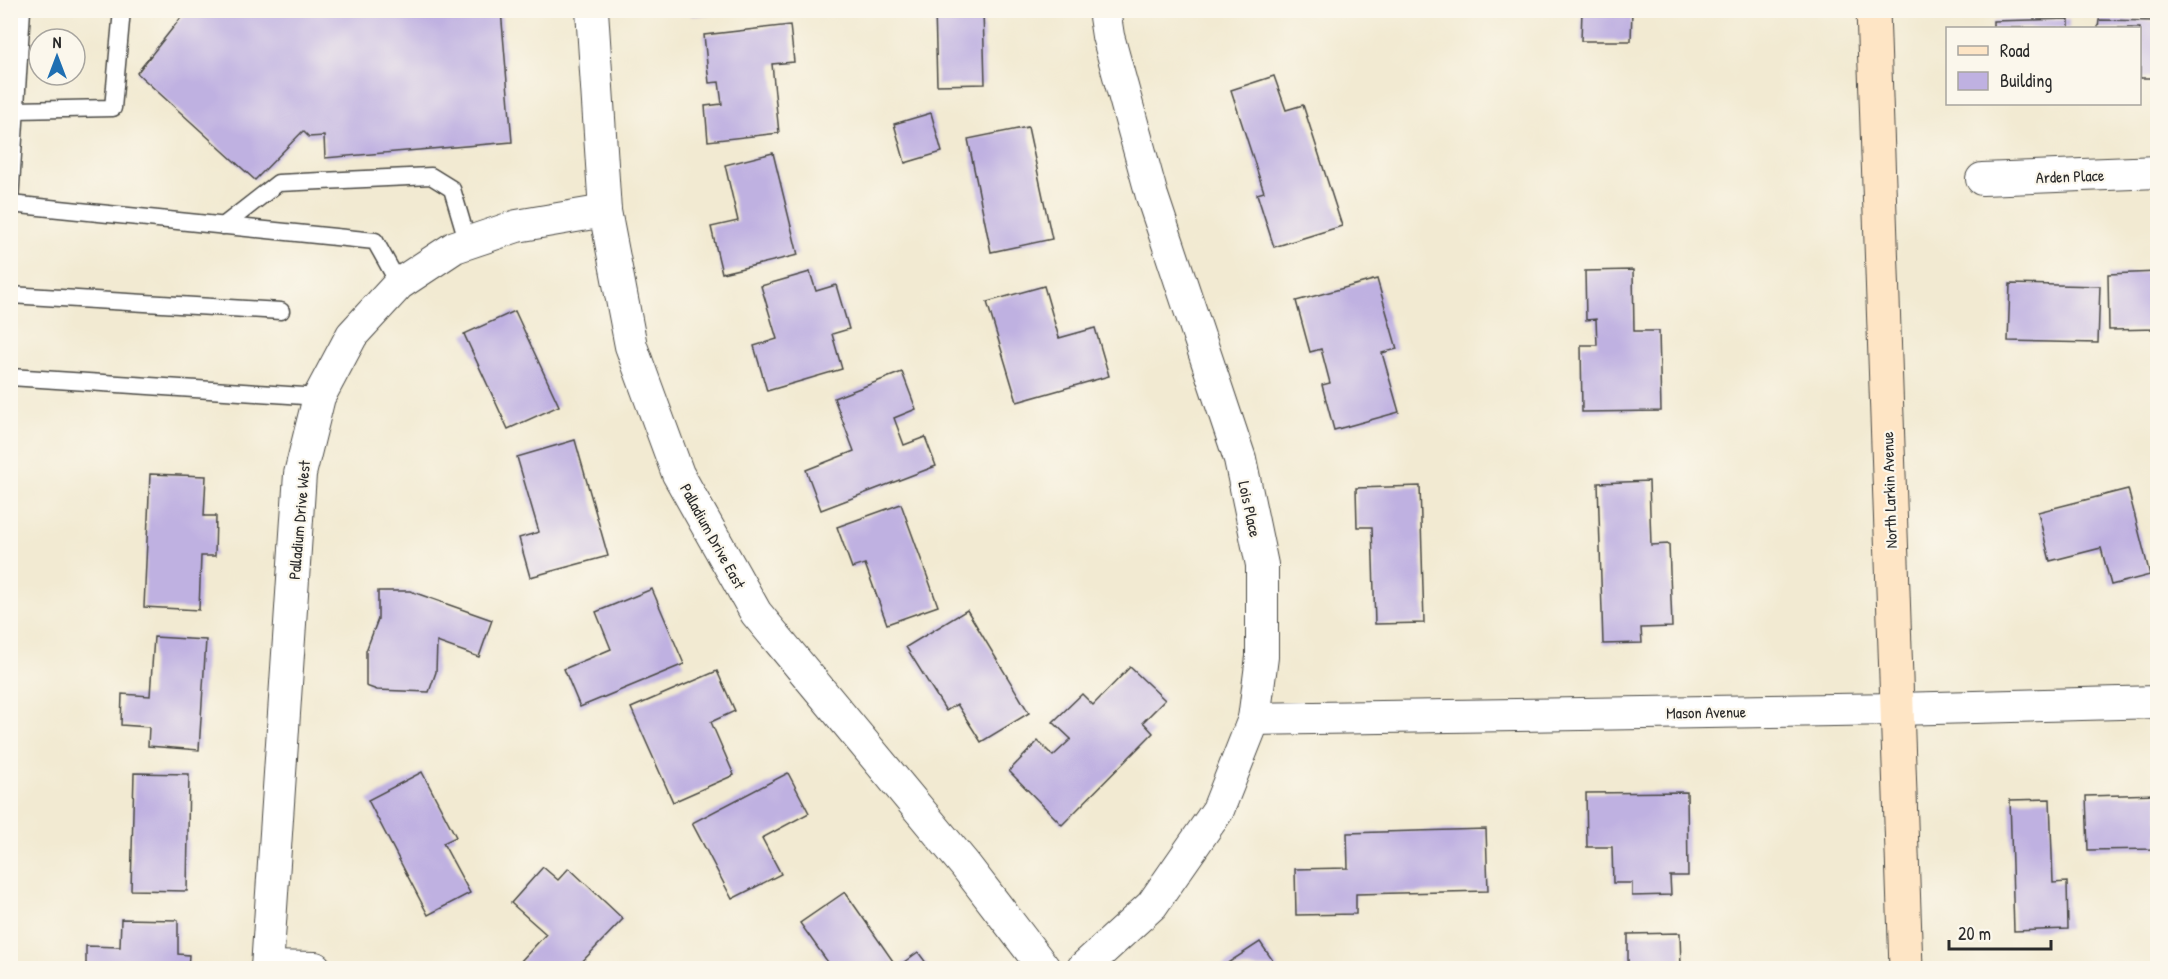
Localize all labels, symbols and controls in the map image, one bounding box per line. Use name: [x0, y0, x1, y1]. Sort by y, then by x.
north arrow: [27, 27, 87, 87]
legend: [1946, 27, 2141, 105]
text: N: [53, 31, 62, 53]
text: Road: [2000, 38, 2030, 63]
text: Building: [2000, 68, 2052, 93]
street label: Arden Place: [2035, 164, 2105, 188]
street label: North Larkin Avenue: [1876, 430, 1902, 549]
street label: Palladium Drive West: [283, 459, 315, 581]
street label: Lois Place: [1233, 479, 1267, 540]
street label: Palladium Drive East: [675, 480, 751, 593]
street label: Mason Avenue: [1666, 700, 1747, 724]
scale bar: [1949, 913, 2051, 951]
text: 20 m: [1958, 921, 1991, 946]

